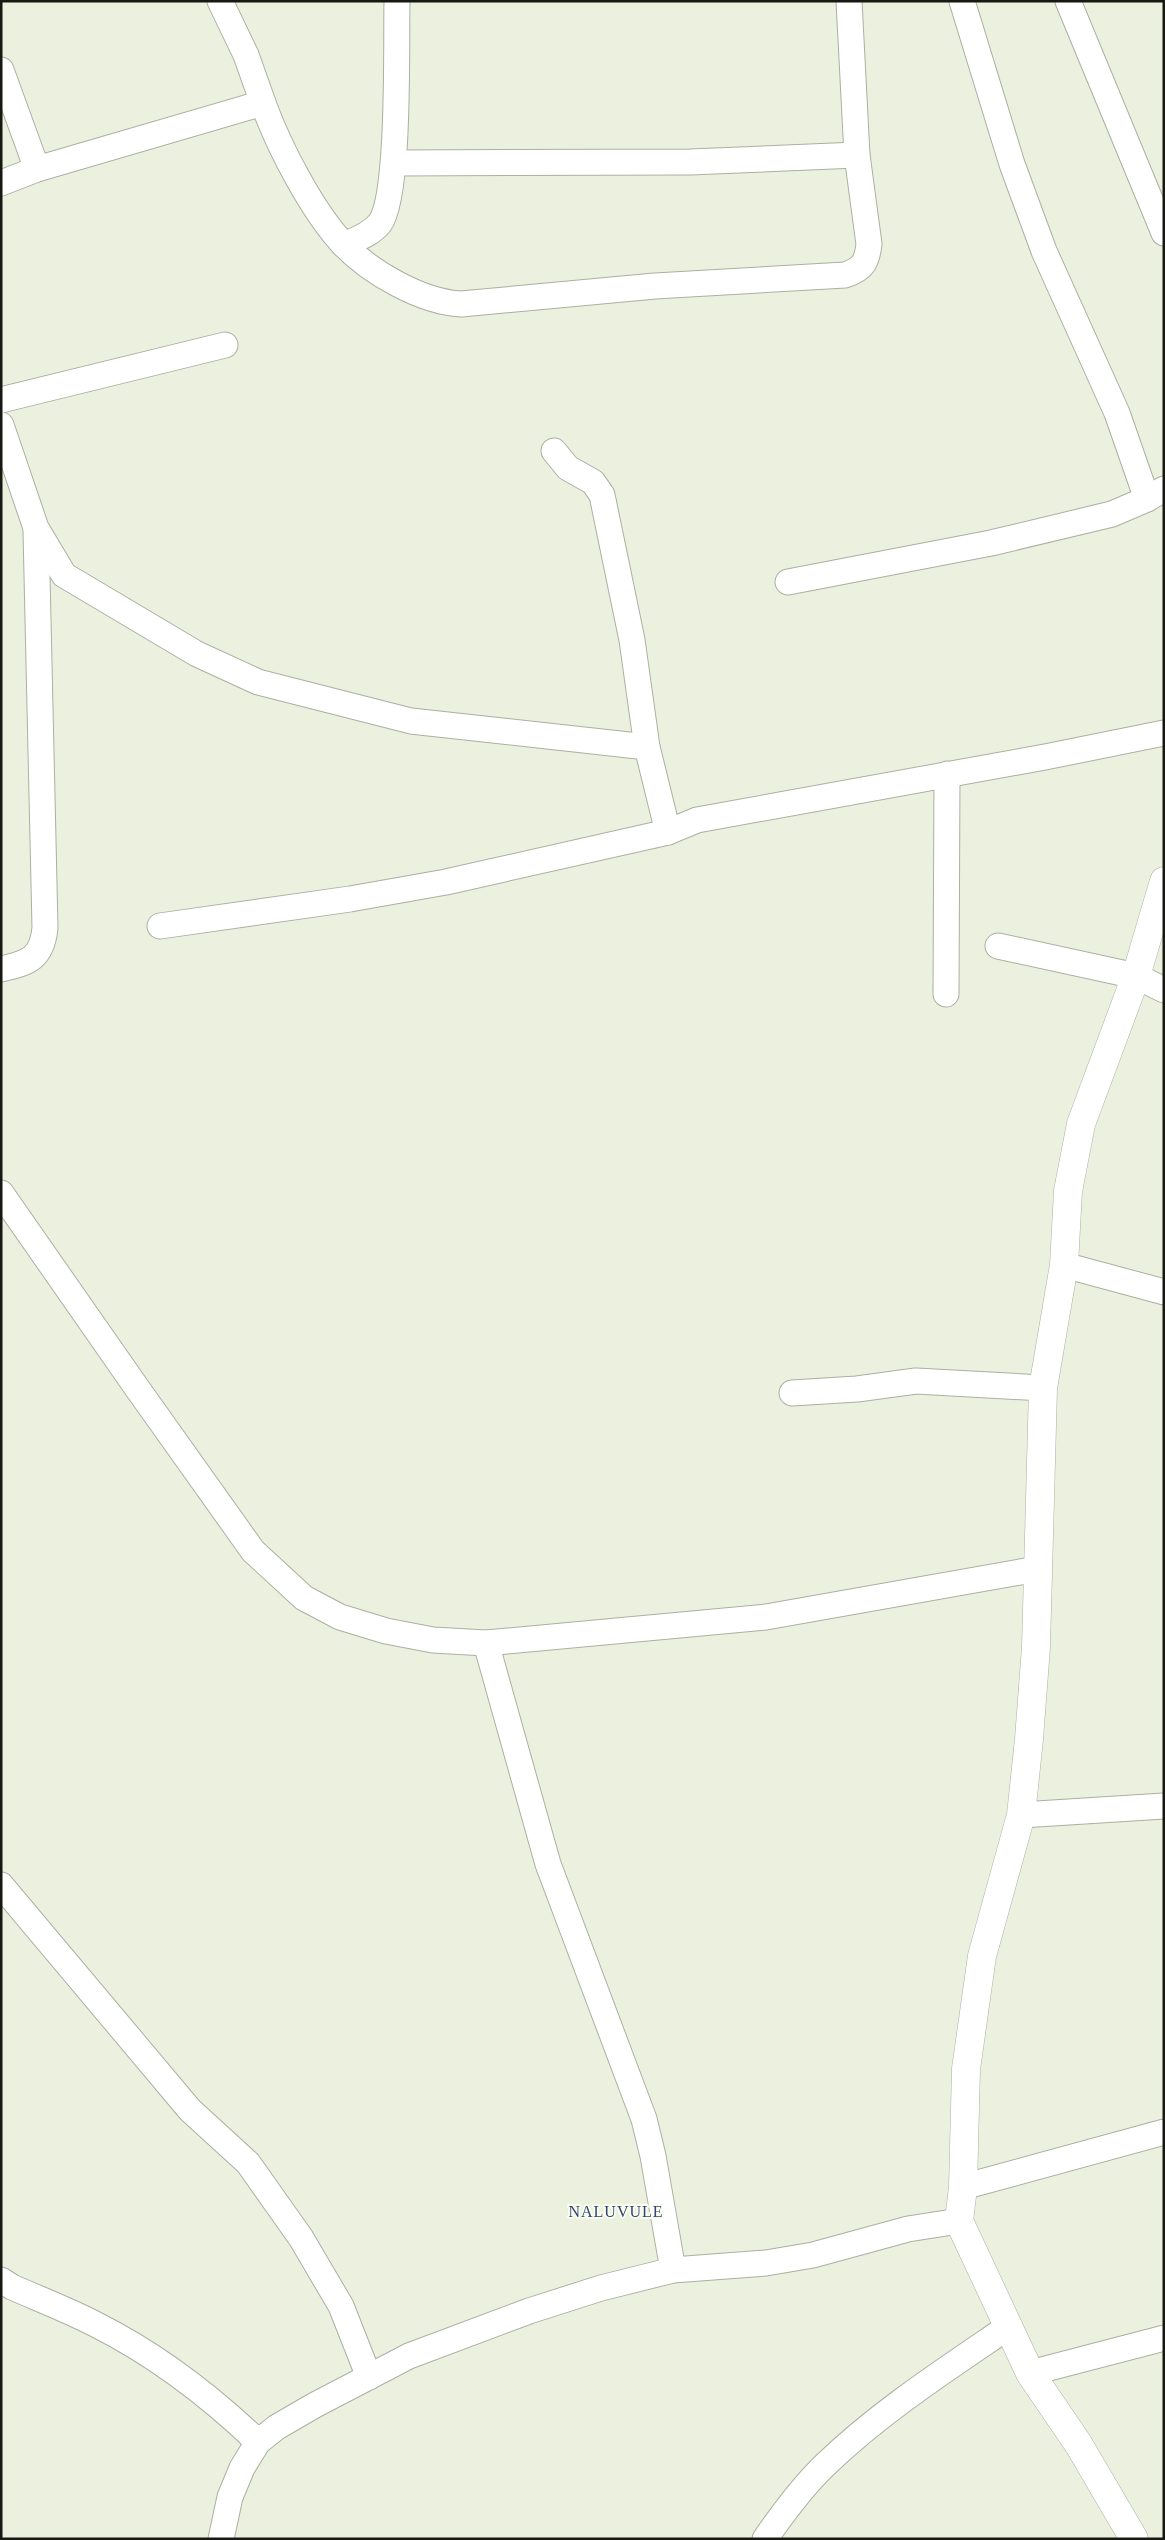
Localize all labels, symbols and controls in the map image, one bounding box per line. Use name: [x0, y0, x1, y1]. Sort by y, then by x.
district label: NALUVULE: [568, 2203, 664, 2220]

